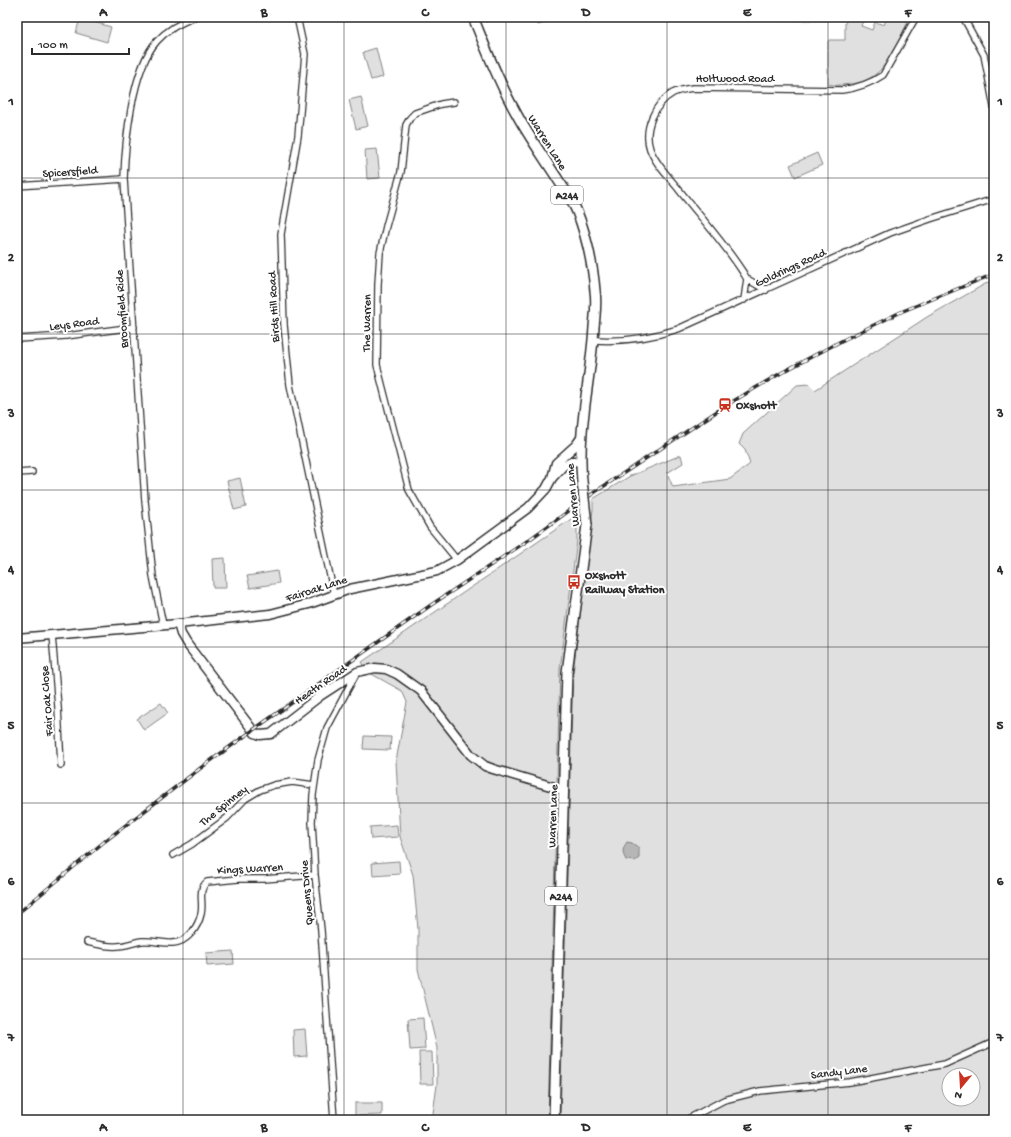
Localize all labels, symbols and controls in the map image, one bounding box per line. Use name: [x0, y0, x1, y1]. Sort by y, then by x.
text: A: [98, 6, 108, 21]
text: B: [260, 6, 269, 21]
text: C: [420, 6, 430, 21]
text: D: [581, 6, 591, 21]
text: E: [743, 6, 752, 21]
text: F: [904, 6, 913, 21]
scale bar: [32, 30, 129, 56]
text: 100 m: [37, 39, 68, 53]
street label: Holtwood Road: [696, 73, 775, 87]
text: 1: [7, 95, 14, 110]
text: 1: [996, 95, 1003, 110]
street label: Warren Lane: [524, 113, 569, 174]
street label: Spicersfield: [42, 164, 99, 182]
road number: A244: [551, 186, 583, 204]
street label: Goldrings Road: [753, 246, 829, 291]
text: 2: [8, 251, 15, 266]
text: 2: [997, 251, 1004, 266]
street label: Broomfield Ride: [113, 268, 133, 349]
street label: Birds Hill Road: [266, 270, 284, 344]
street label: The Warren: [360, 294, 376, 353]
street label: Leys Road: [49, 315, 101, 335]
station icon: Oxshott: [717, 397, 733, 413]
place label: Oxshott: [736, 400, 778, 414]
text: 3: [7, 407, 15, 422]
text: 3: [996, 407, 1004, 422]
street label: Warren Lane: [564, 462, 584, 527]
text: 4: [7, 563, 15, 578]
text: 4: [996, 563, 1004, 578]
place label: Oxshott Railway Station: [584, 570, 665, 598]
street label: Fairoak Lane: [283, 573, 350, 607]
bus stop icon: Oxshott Railway Station: [566, 574, 582, 590]
street label: Heath Road: [293, 662, 351, 709]
street label: Fair Oak Close: [38, 664, 58, 738]
text: 5: [8, 719, 15, 734]
text: 5: [997, 719, 1004, 734]
street label: The Spinney: [197, 783, 251, 831]
street label: Warren Lane: [546, 784, 562, 848]
street label: Queens Drive: [298, 859, 318, 926]
street label: Kings Warren: [217, 861, 284, 879]
text: 6: [8, 875, 15, 890]
text: 6: [997, 875, 1004, 890]
road number: A244: [545, 887, 577, 905]
text: 7: [7, 1031, 16, 1046]
text: 7: [996, 1031, 1005, 1046]
street label: Sandy Lane: [810, 1062, 869, 1083]
north arrow: [941, 1067, 981, 1107]
text: N: [953, 1088, 964, 1101]
text: A: [98, 1121, 108, 1136]
text: B: [260, 1121, 269, 1136]
text: C: [420, 1121, 430, 1136]
text: D: [581, 1121, 591, 1136]
text: E: [743, 1121, 752, 1136]
text: F: [904, 1121, 913, 1136]

